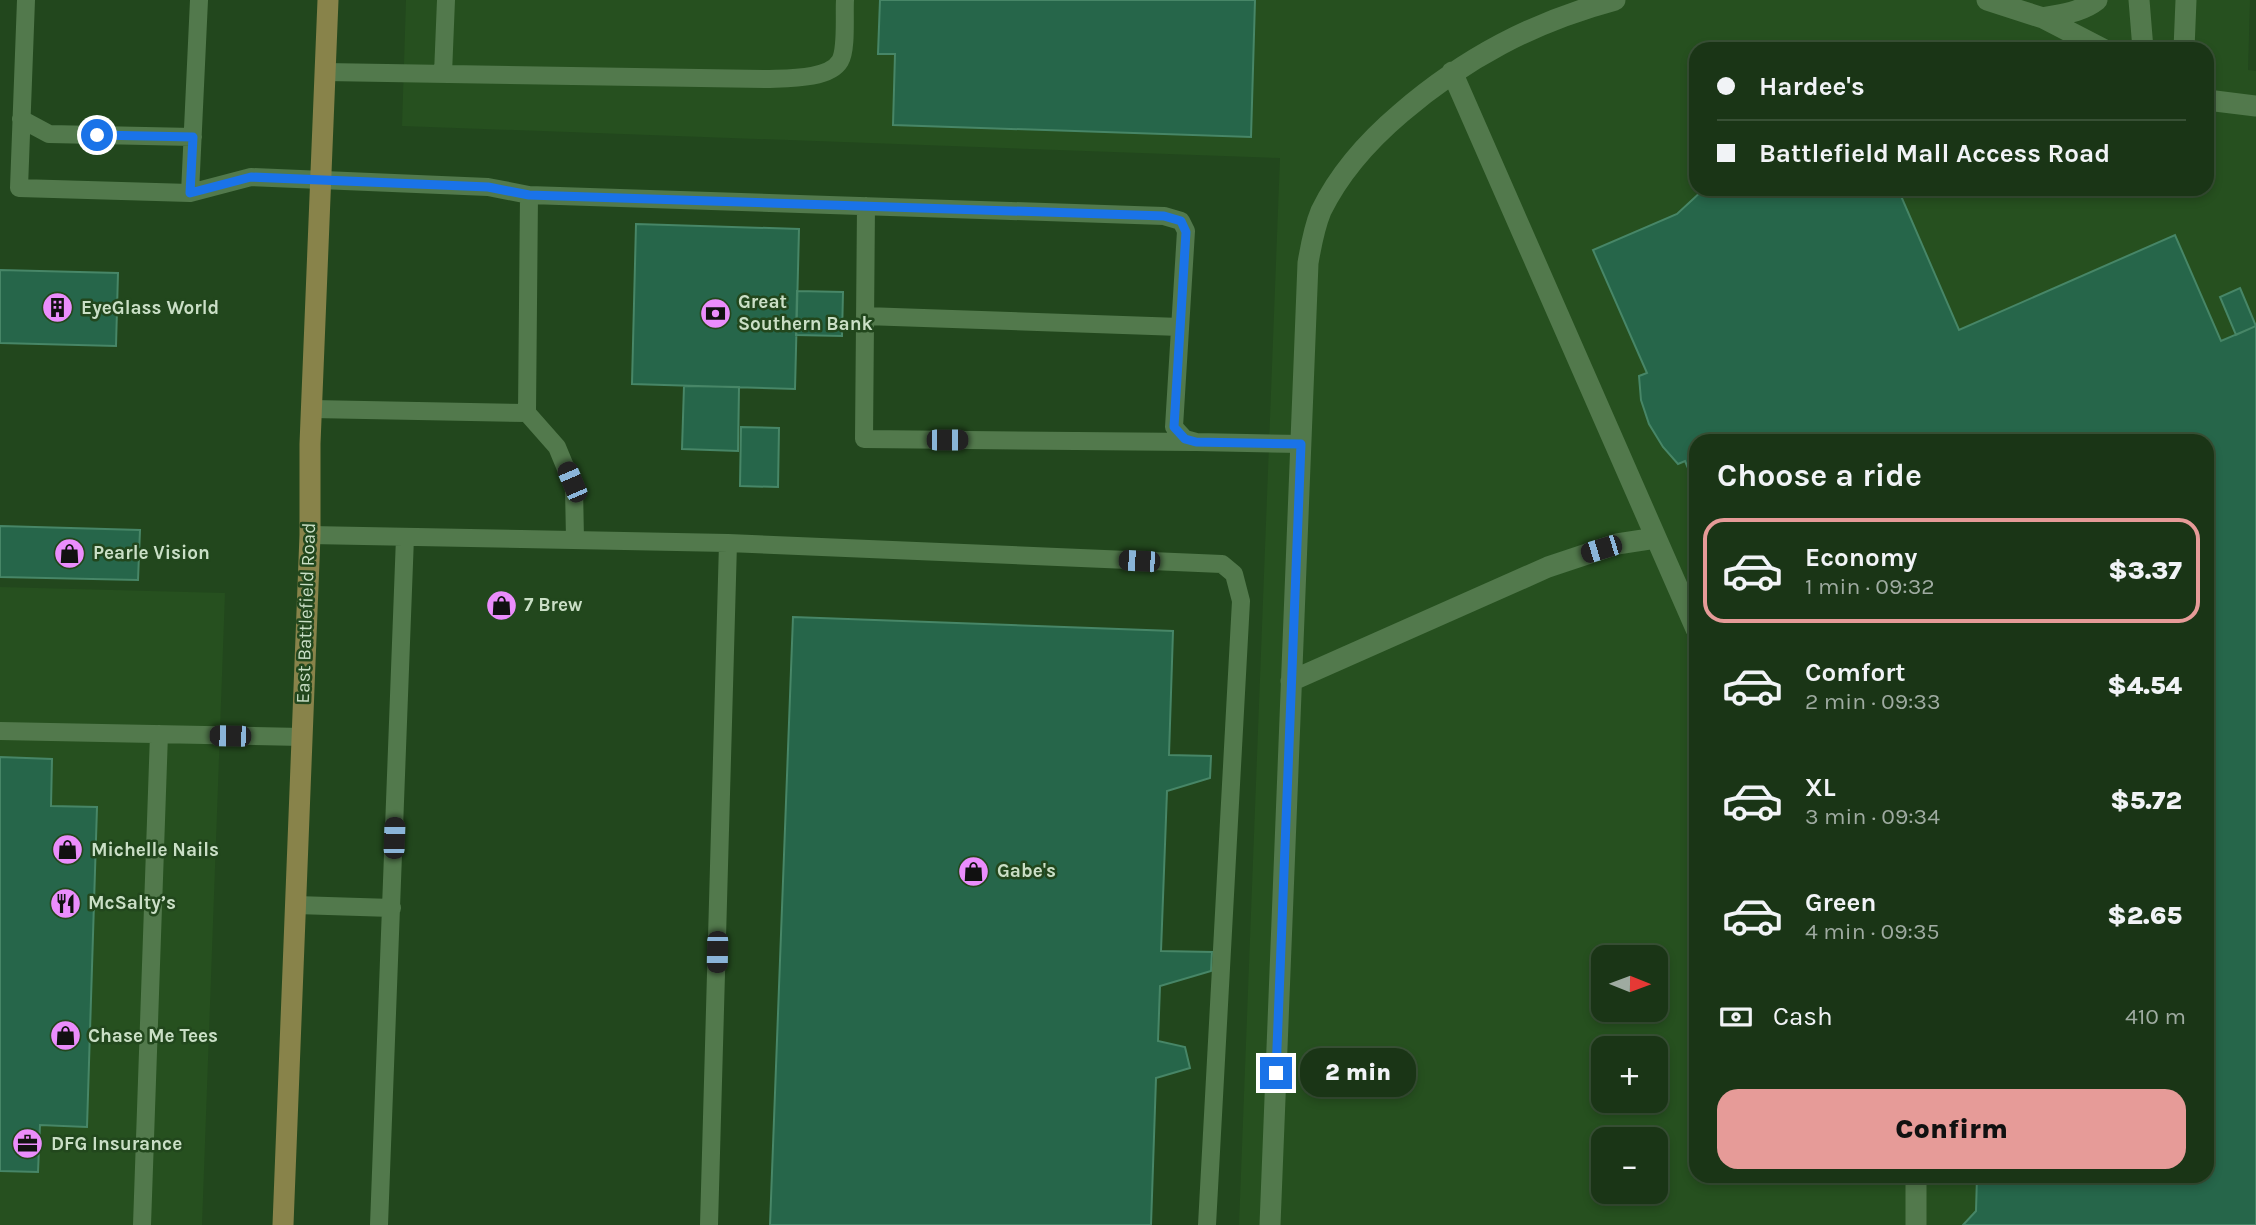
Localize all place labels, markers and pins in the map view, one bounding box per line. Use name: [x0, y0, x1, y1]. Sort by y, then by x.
building icon: EyeGlass World: [41, 291, 75, 325]
place label: Great Southern Bank: [738, 291, 873, 335]
bank icon: Great Southern Bank: [698, 296, 732, 330]
place label: EyeGlass World: [81, 297, 219, 319]
shop icon: Pearle Vision: [53, 536, 87, 570]
place label: Pearle Vision: [93, 542, 210, 564]
shop icon: 7 Brew: [484, 588, 518, 622]
place label: 7 Brew: [524, 594, 583, 616]
shop icon: Michelle Nails: [51, 833, 85, 867]
place label: Michelle Nails: [91, 839, 219, 861]
shop icon: Gabe's: [957, 854, 991, 888]
place label: Gabe's: [997, 860, 1056, 882]
restaurant icon: McSalty’s: [48, 886, 82, 920]
place label: McSalty’s: [88, 892, 176, 914]
shop icon: Chase Me Tees: [48, 1019, 82, 1053]
place label: Chase Me Tees: [88, 1025, 218, 1047]
office icon: DFG Insurance: [11, 1127, 45, 1161]
place label: DFG Insurance: [51, 1133, 182, 1155]

